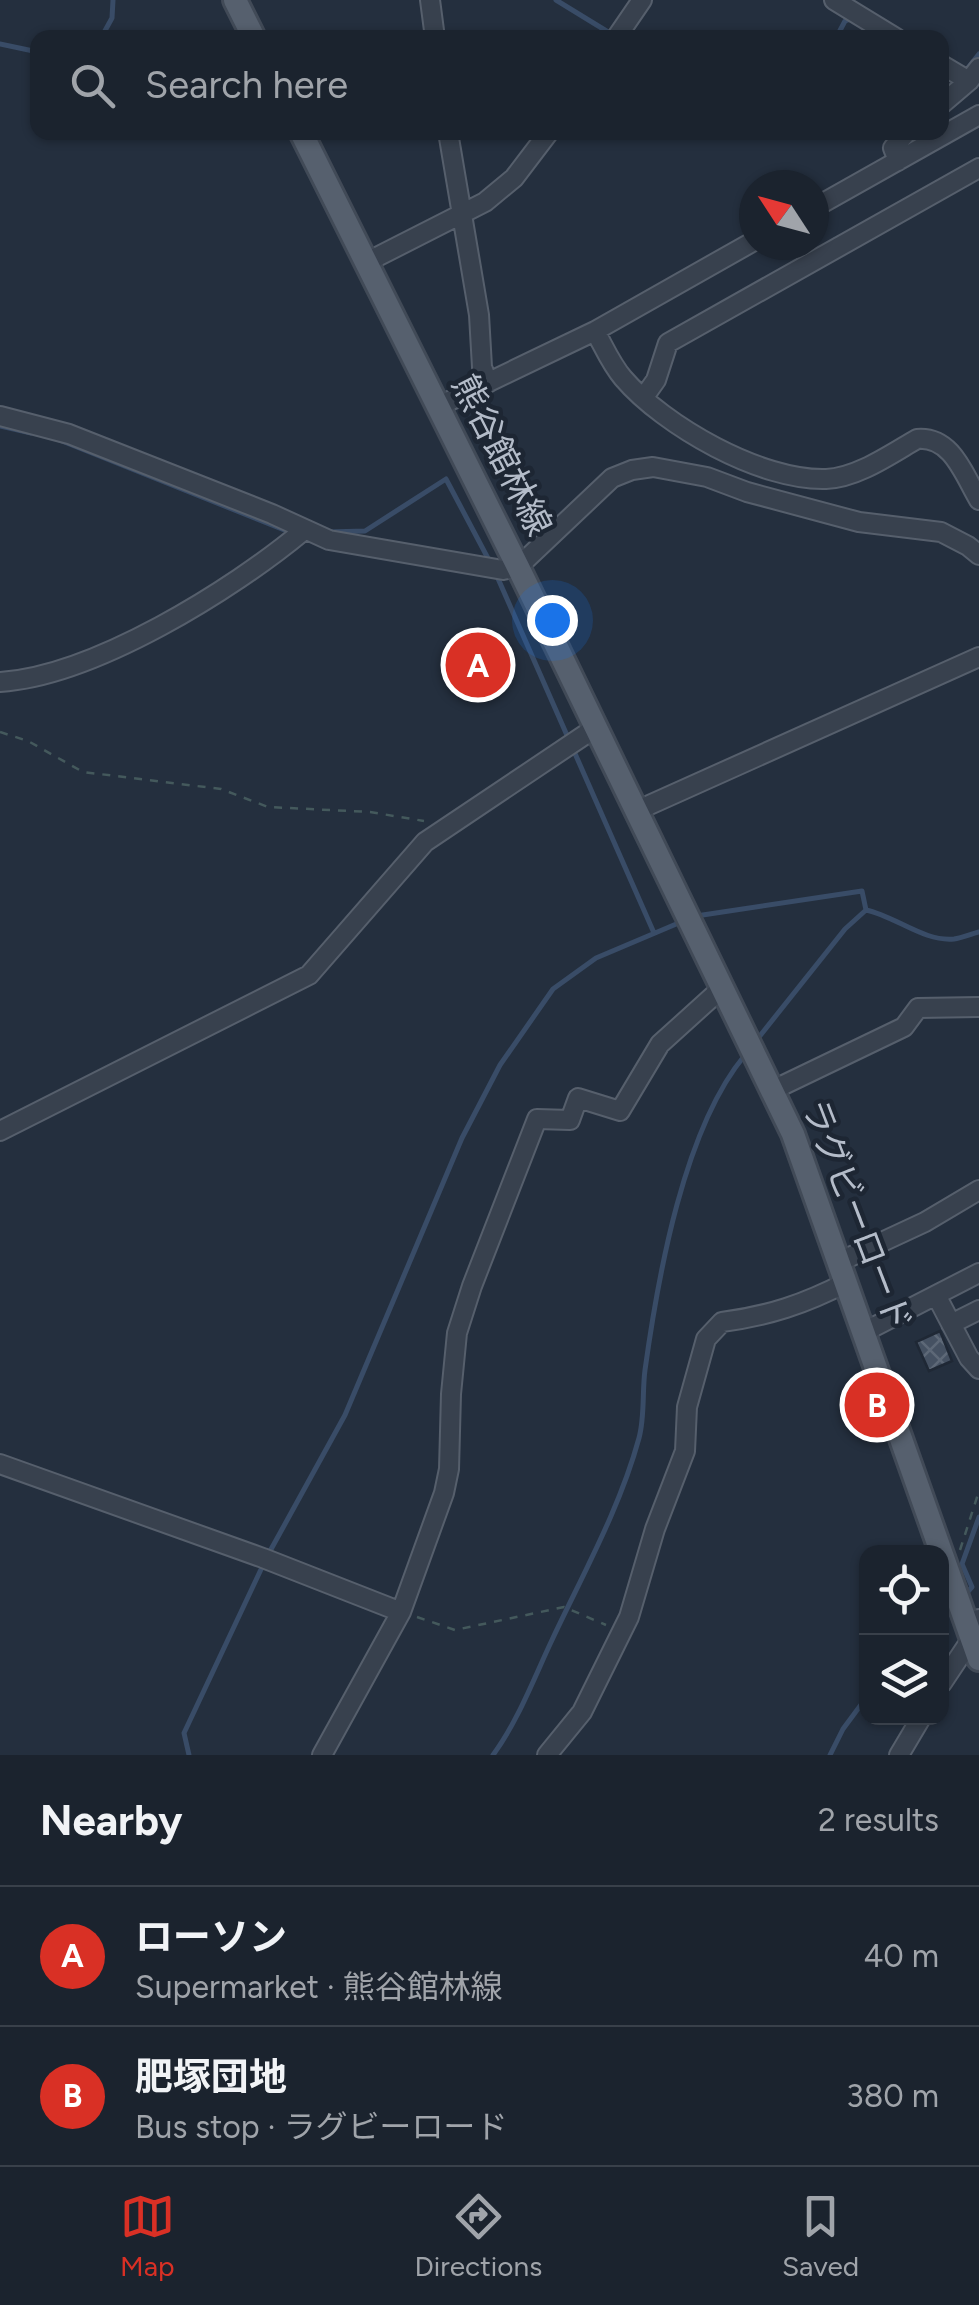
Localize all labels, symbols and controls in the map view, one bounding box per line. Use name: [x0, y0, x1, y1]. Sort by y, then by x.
search box: [30, 30, 949, 140]
icon: search: [65, 58, 120, 113]
text: Search here: [145, 62, 348, 108]
north arrow: [739, 170, 829, 260]
street label: 熊谷館林線: [444, 367, 560, 543]
your location: [527, 595, 578, 646]
pin: A: [446, 628, 510, 702]
street label: ラグビーロード: [793, 1093, 921, 1337]
pin: B: [844, 1368, 910, 1442]
map controls: [859, 1545, 949, 1725]
button: locate: [859, 1545, 949, 1635]
button: layers: [859, 1635, 949, 1725]
text: Nearby: [40, 1795, 182, 1846]
text: 2 results: [818, 1801, 939, 1839]
text: ローソン: [135, 1914, 287, 1960]
text: A: [61, 1937, 84, 1975]
text: 40 m: [863, 1937, 939, 1975]
text: Supermarket · 熊谷館林線: [135, 1968, 503, 2006]
text: 肥塚団地: [135, 2054, 287, 2100]
text: B: [63, 2077, 82, 2115]
text: 380 m: [846, 2077, 939, 2115]
text: Bus stop · ラグビーロード: [135, 2108, 508, 2146]
tab: Map: [120, 2189, 175, 2283]
tab: Directions: [415, 2189, 542, 2283]
tab: Saved: [782, 2189, 859, 2283]

